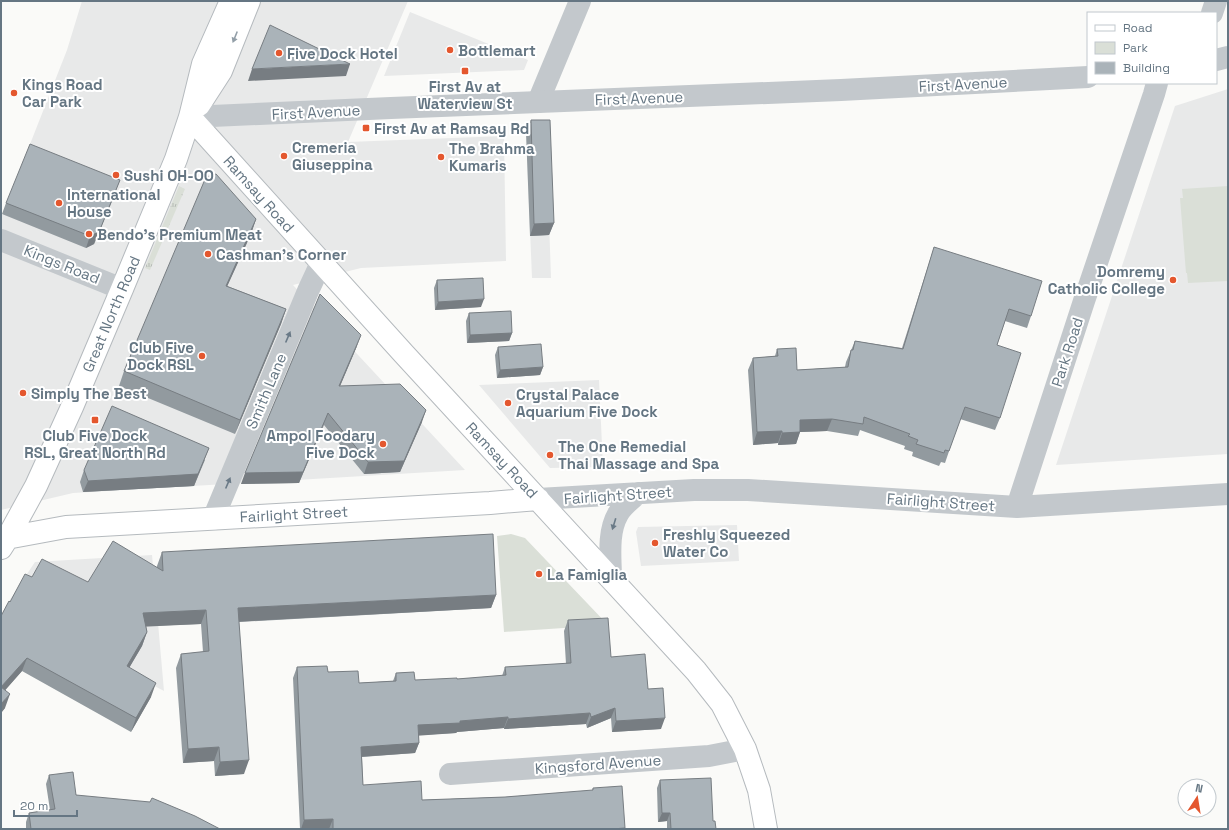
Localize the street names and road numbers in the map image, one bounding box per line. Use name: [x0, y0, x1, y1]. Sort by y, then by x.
street label: First Avenue: [918, 72, 1008, 96]
street label: First Avenue: [594, 87, 684, 109]
street label: First Avenue: [271, 100, 361, 124]
street label: Ramsay Road: [219, 152, 299, 236]
street label: Kings Road: [21, 240, 103, 288]
street label: Great North Road: [78, 253, 144, 375]
street label: Park Road: [1047, 315, 1087, 389]
street label: Smith Lane: [242, 350, 291, 432]
street label: Ramsay Road: [462, 418, 542, 502]
street label: Fairlight Street: [563, 482, 673, 508]
street label: Fairlight Street: [886, 489, 996, 515]
street label: Fairlight Street: [239, 502, 349, 526]
street label: Kingsford Avenue: [534, 750, 662, 778]

